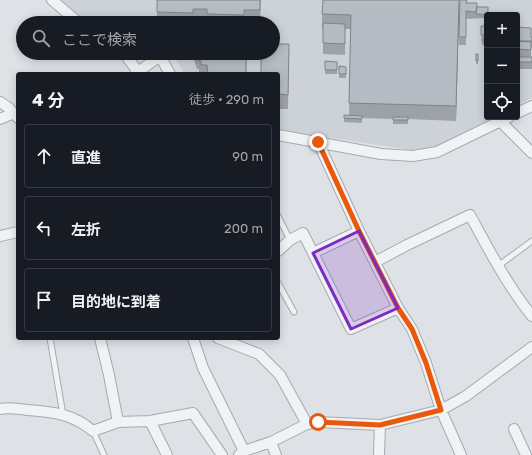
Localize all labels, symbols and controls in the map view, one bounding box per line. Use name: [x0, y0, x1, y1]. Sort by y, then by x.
map controls: [484, 12, 520, 120]
button: +: [484, 12, 520, 48]
search box: [16, 16, 280, 60]
icon: search: [30, 27, 52, 49]
text: ここで検索: [62, 31, 137, 49]
button: −: [484, 48, 520, 84]
button: locate: [484, 84, 520, 120]
text: 4 分: [32, 90, 64, 110]
text: 徒歩 · 290 m: [189, 92, 264, 107]
route end: [309, 133, 327, 151]
icon: ahead: [33, 145, 55, 167]
text: 直進: [71, 149, 101, 167]
text: 90 m: [232, 149, 263, 164]
icon: left: [33, 217, 55, 239]
text: 左折: [71, 221, 101, 239]
text: 200 m: [224, 221, 263, 236]
icon: arrive: [33, 289, 55, 311]
text: 目的地に到着: [71, 293, 161, 311]
route start: [309, 413, 327, 431]

